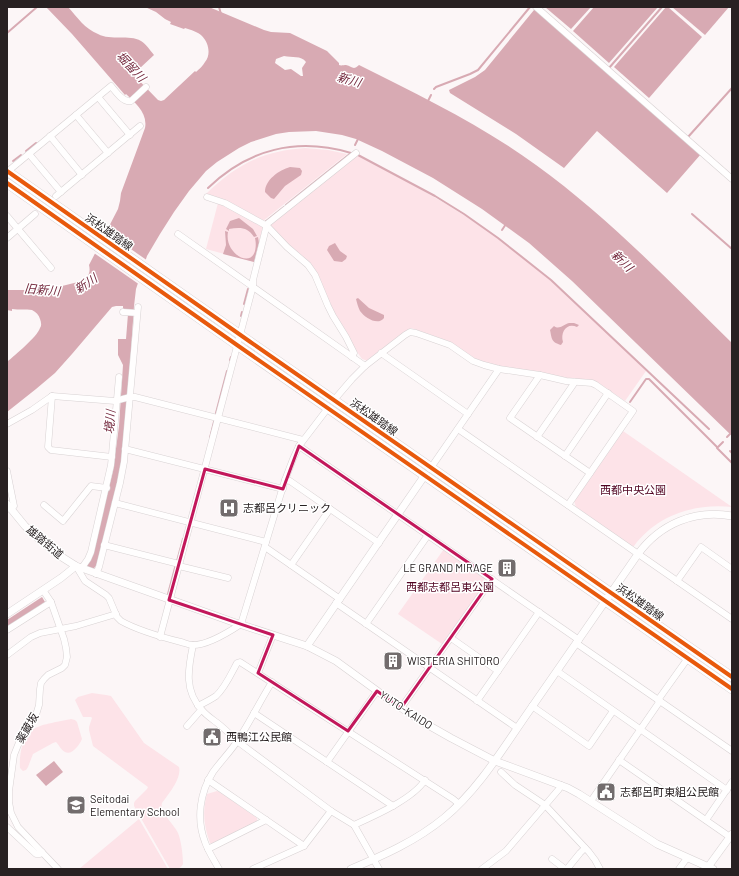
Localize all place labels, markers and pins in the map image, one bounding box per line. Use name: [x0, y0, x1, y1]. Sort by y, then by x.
hospital icon: 志都呂クリニック: [218, 497, 240, 519]
place label: 志都呂クリニック: [243, 501, 331, 514]
building icon: LE GRAND MIRAGE: [496, 557, 518, 579]
place label: LE GRAND MIRAGE: [403, 561, 493, 574]
building icon: WISTERIA SHITORO: [382, 650, 404, 672]
place label: WISTERIA SHITORO: [407, 654, 500, 667]
public building icon: 西鴨江公民館: [201, 726, 223, 748]
place label: 西鴨江公民館: [226, 730, 292, 743]
public building icon: 志都呂町東組公民館: [595, 781, 617, 803]
place label: 志都呂町東組公民館: [620, 785, 719, 798]
place label: Seitodai Elementary School: [90, 792, 180, 818]
school or university icon: Seitodai Elementary School: [65, 794, 87, 816]

